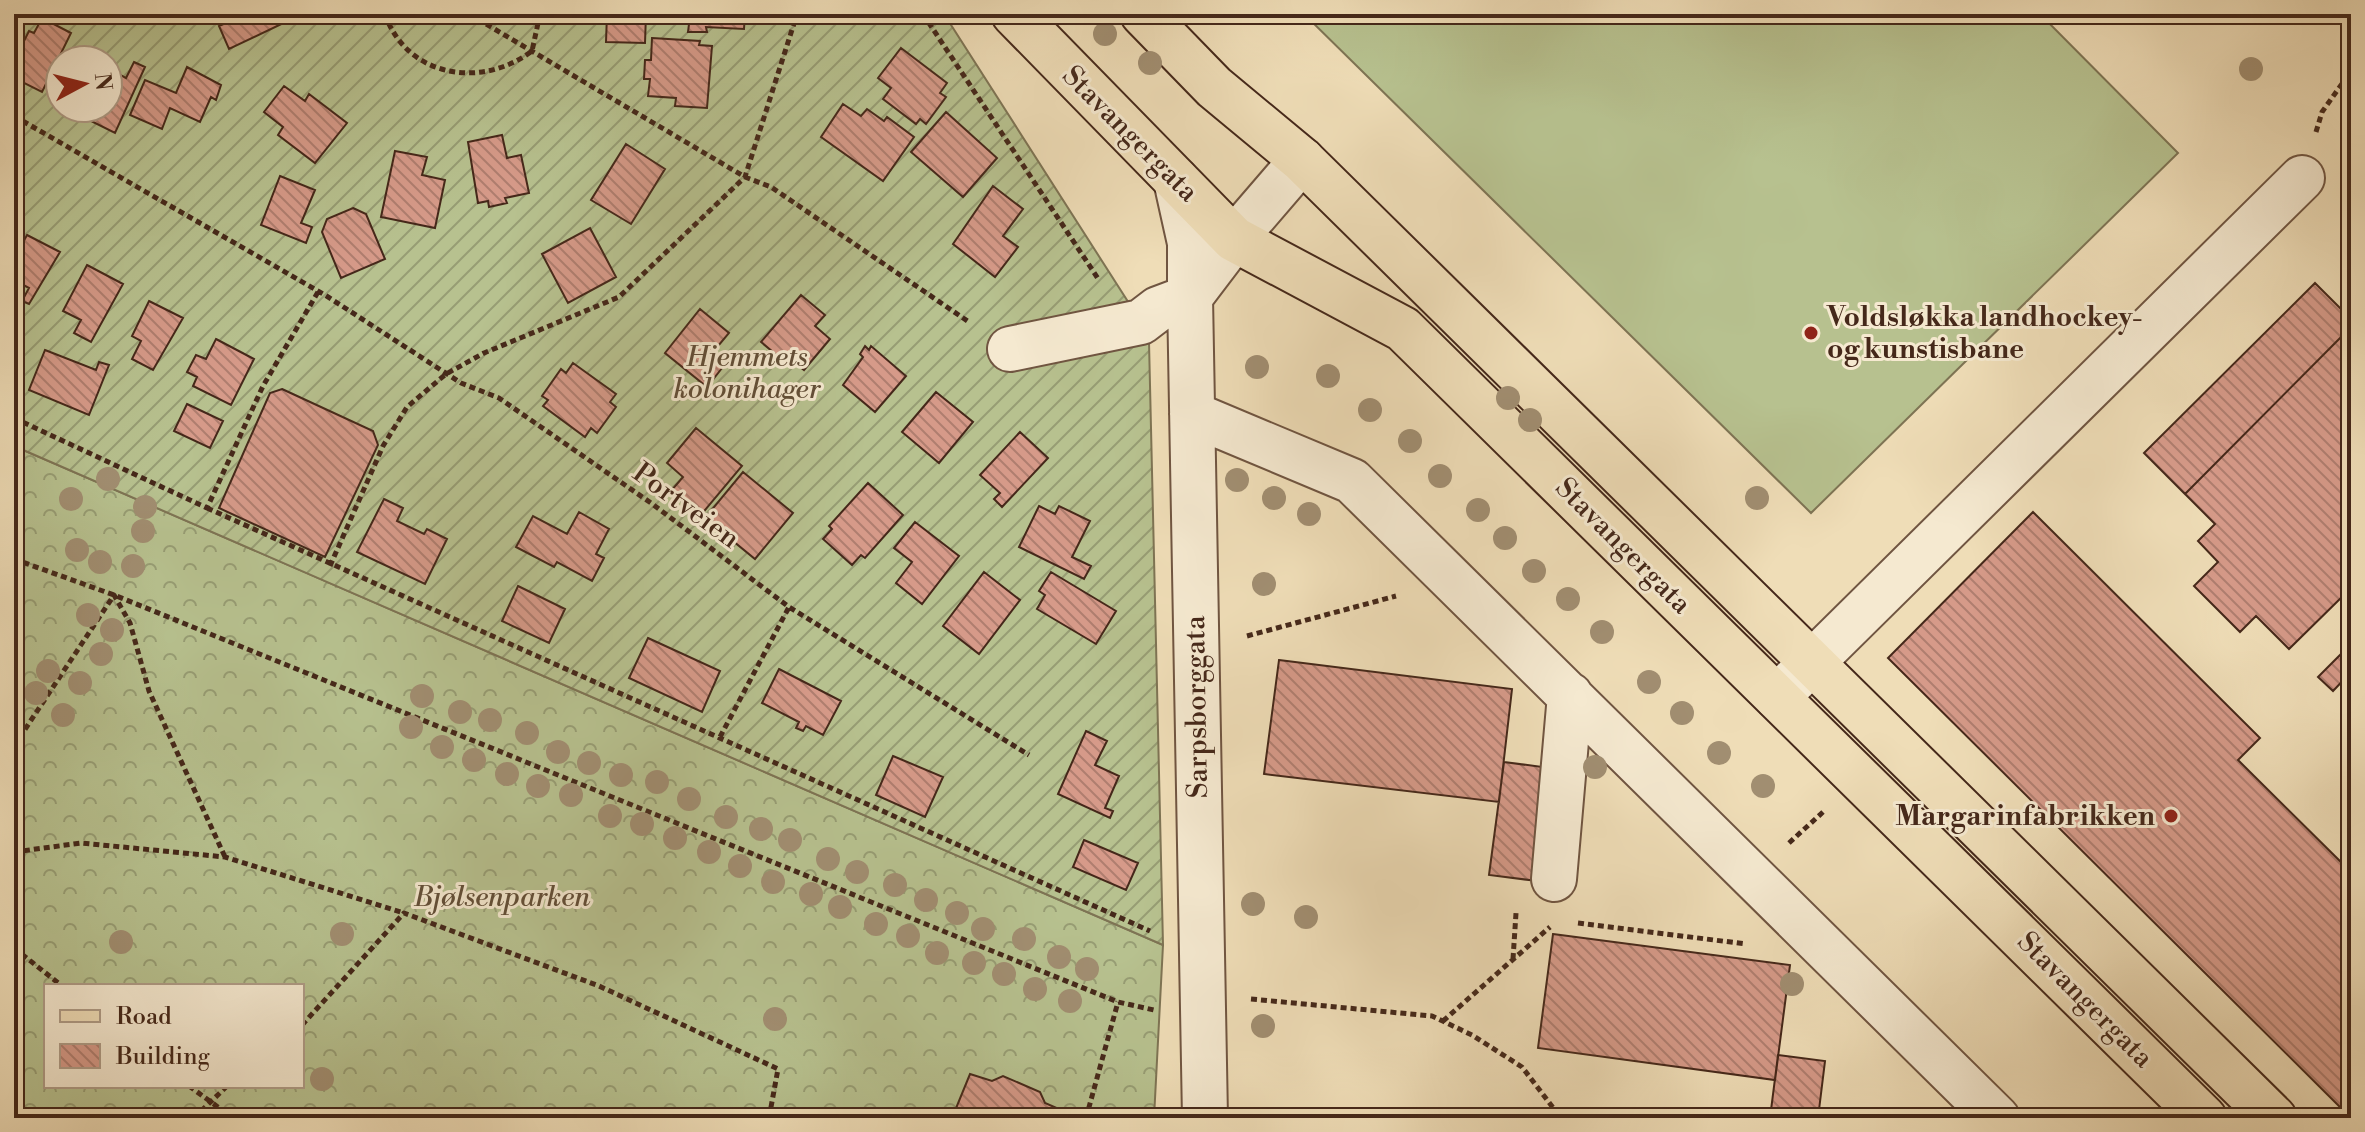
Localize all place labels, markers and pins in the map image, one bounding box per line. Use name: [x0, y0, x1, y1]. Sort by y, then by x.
place label: Voldsløkka landhockey- og kunstisbane: [1826, 300, 2143, 367]
marker: Voldsløkka landhockey- og kunstisbane: [1802, 324, 1820, 342]
place label: Margarinfabrikken: [1895, 799, 2155, 834]
marker: Margarinfabrikken: [2162, 807, 2180, 825]

